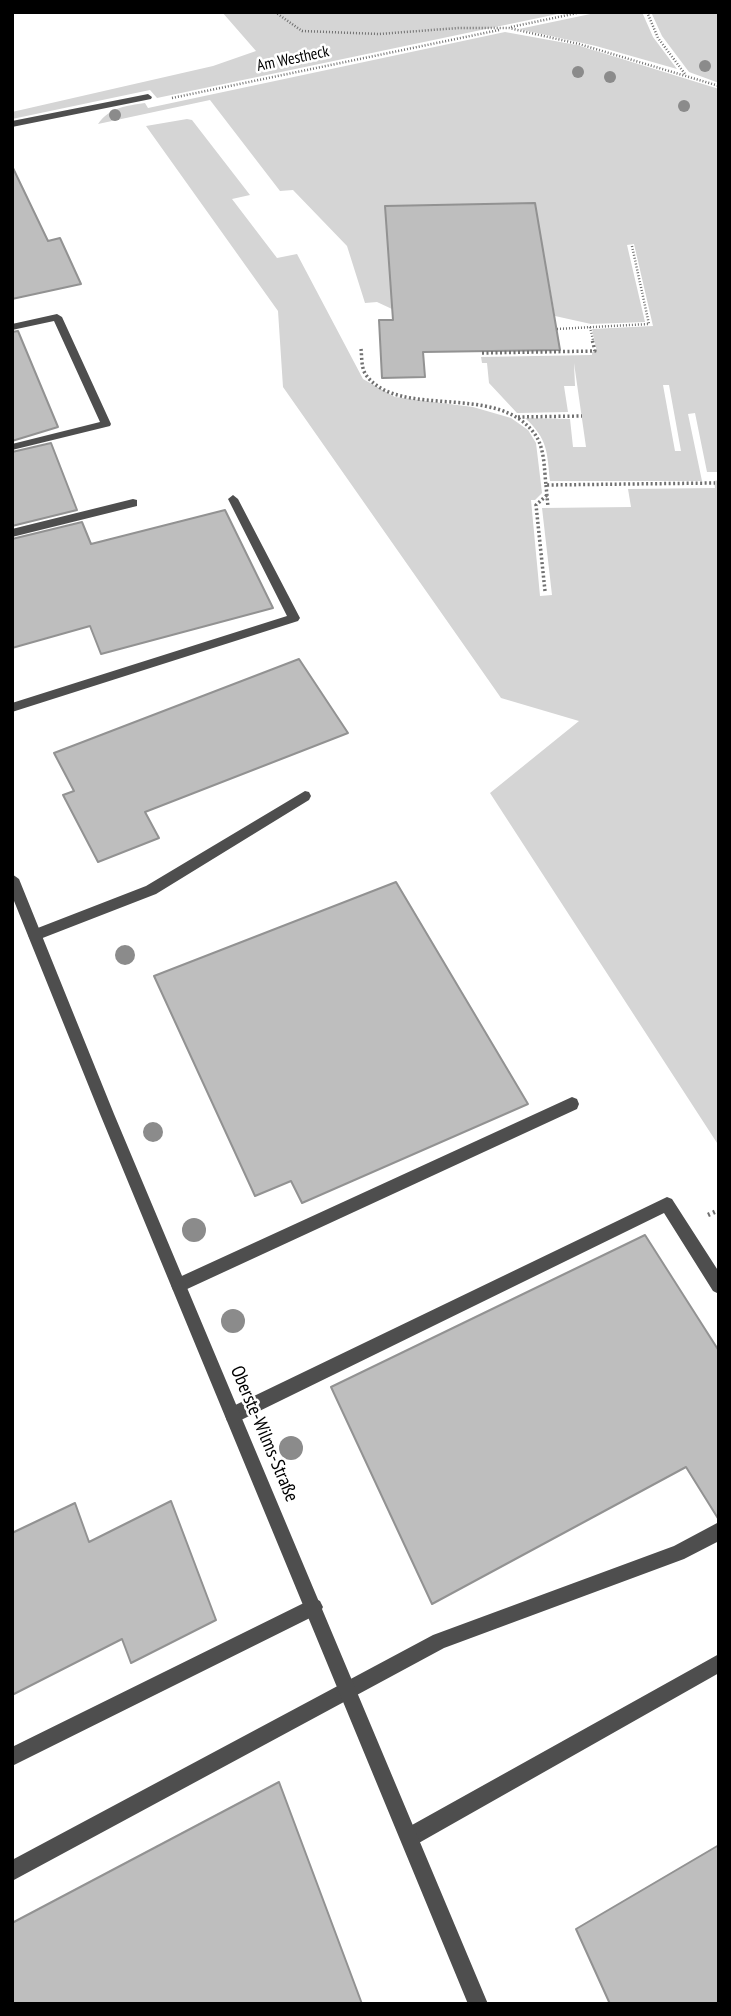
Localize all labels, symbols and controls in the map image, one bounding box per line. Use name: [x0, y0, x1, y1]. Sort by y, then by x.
street label: Am Westheck: [255, 42, 331, 76]
street label: Oberste-Wilms-Straße: [225, 1363, 303, 1505]

